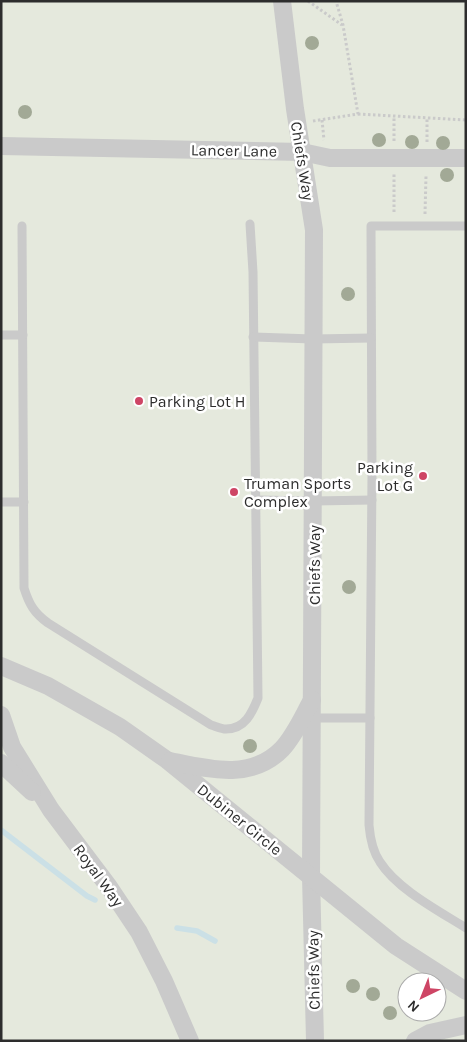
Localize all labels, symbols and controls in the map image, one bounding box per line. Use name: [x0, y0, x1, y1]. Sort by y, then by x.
street label: Chiefs Way: [287, 120, 318, 203]
street label: Lancer Lane: [191, 140, 277, 161]
place label: Parking Lot H: [149, 392, 245, 411]
marker: Parking Lot H: [133, 395, 145, 407]
place label: Parking Lot G: [357, 458, 413, 495]
marker: Parking Lot G: [417, 470, 429, 482]
place label: Truman Sports Complex: [244, 474, 352, 511]
marker: Truman Sports Complex: [228, 486, 240, 498]
street label: Chiefs Way: [305, 525, 324, 605]
street label: Dubiner Circle: [194, 780, 286, 859]
street label: Royal Way: [69, 840, 128, 911]
street label: Chiefs Way: [303, 929, 324, 1010]
north arrow: [397, 972, 447, 1022]
text: N: [404, 996, 423, 1016]

